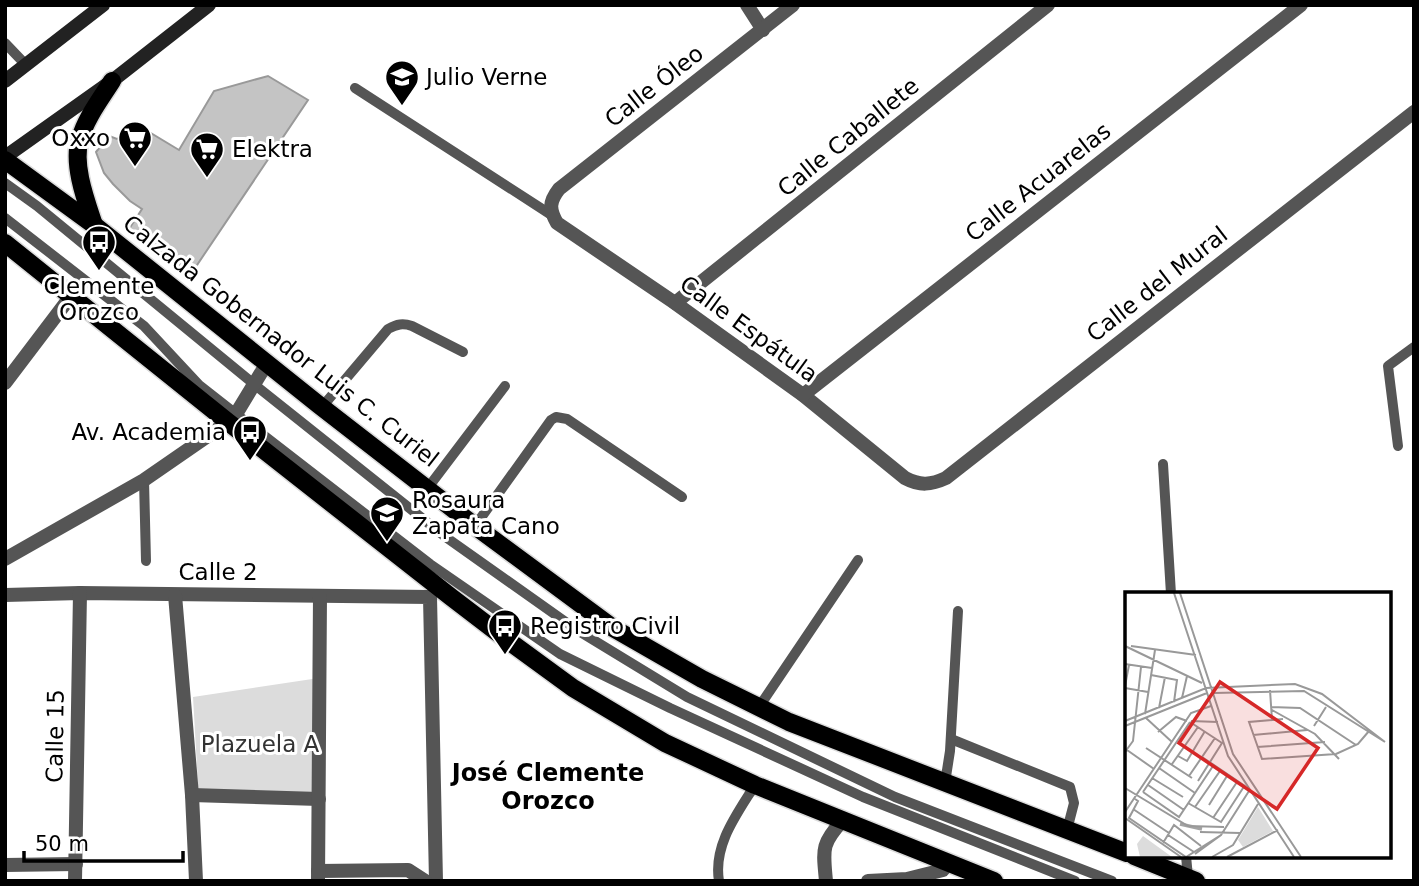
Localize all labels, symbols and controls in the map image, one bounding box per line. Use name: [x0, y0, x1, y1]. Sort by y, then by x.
street label: Calle Óleo: [599, 39, 708, 132]
school or university icon: Julio Verne: [383, 58, 421, 107]
place label: Julio Verne: [424, 64, 547, 90]
street label: Calle Caballete: [772, 72, 924, 202]
street label: Calle Acuarelas: [960, 117, 1116, 247]
supermarket icon: Oxxo: [116, 119, 154, 168]
place label: Oxxo: [51, 125, 110, 151]
supermarket icon: Elektra: [188, 130, 226, 179]
place label: Elektra: [232, 136, 313, 162]
street label: Calzada Gobernador Luis C. Curiel: [118, 210, 444, 472]
street label: Calle del Mural: [1082, 221, 1232, 347]
bus stop icon: Clemente Orozco: [80, 223, 118, 272]
street label: Calle Espátula: [675, 270, 823, 388]
place label: Clemente Orozco: [44, 273, 154, 325]
bus stop icon: Av. Academia: [231, 413, 269, 462]
place label: Av. Academia: [71, 419, 226, 445]
place label: Rosaura Zapata Cano: [412, 487, 560, 539]
school or university icon: Rosaura Zapata Cano: [368, 494, 406, 543]
street label: Calle 2: [178, 559, 258, 585]
inset map: [1125, 592, 1391, 858]
bus stop icon: Registro Civil: [486, 607, 524, 656]
place label: Registro Civil: [530, 613, 680, 639]
street label: Calle 15: [41, 689, 69, 783]
park label: Plazuela A: [201, 731, 320, 757]
district label: José Clemente Orozco: [450, 759, 644, 815]
scale bar: [24, 820, 184, 864]
text: 50 m: [35, 832, 89, 856]

